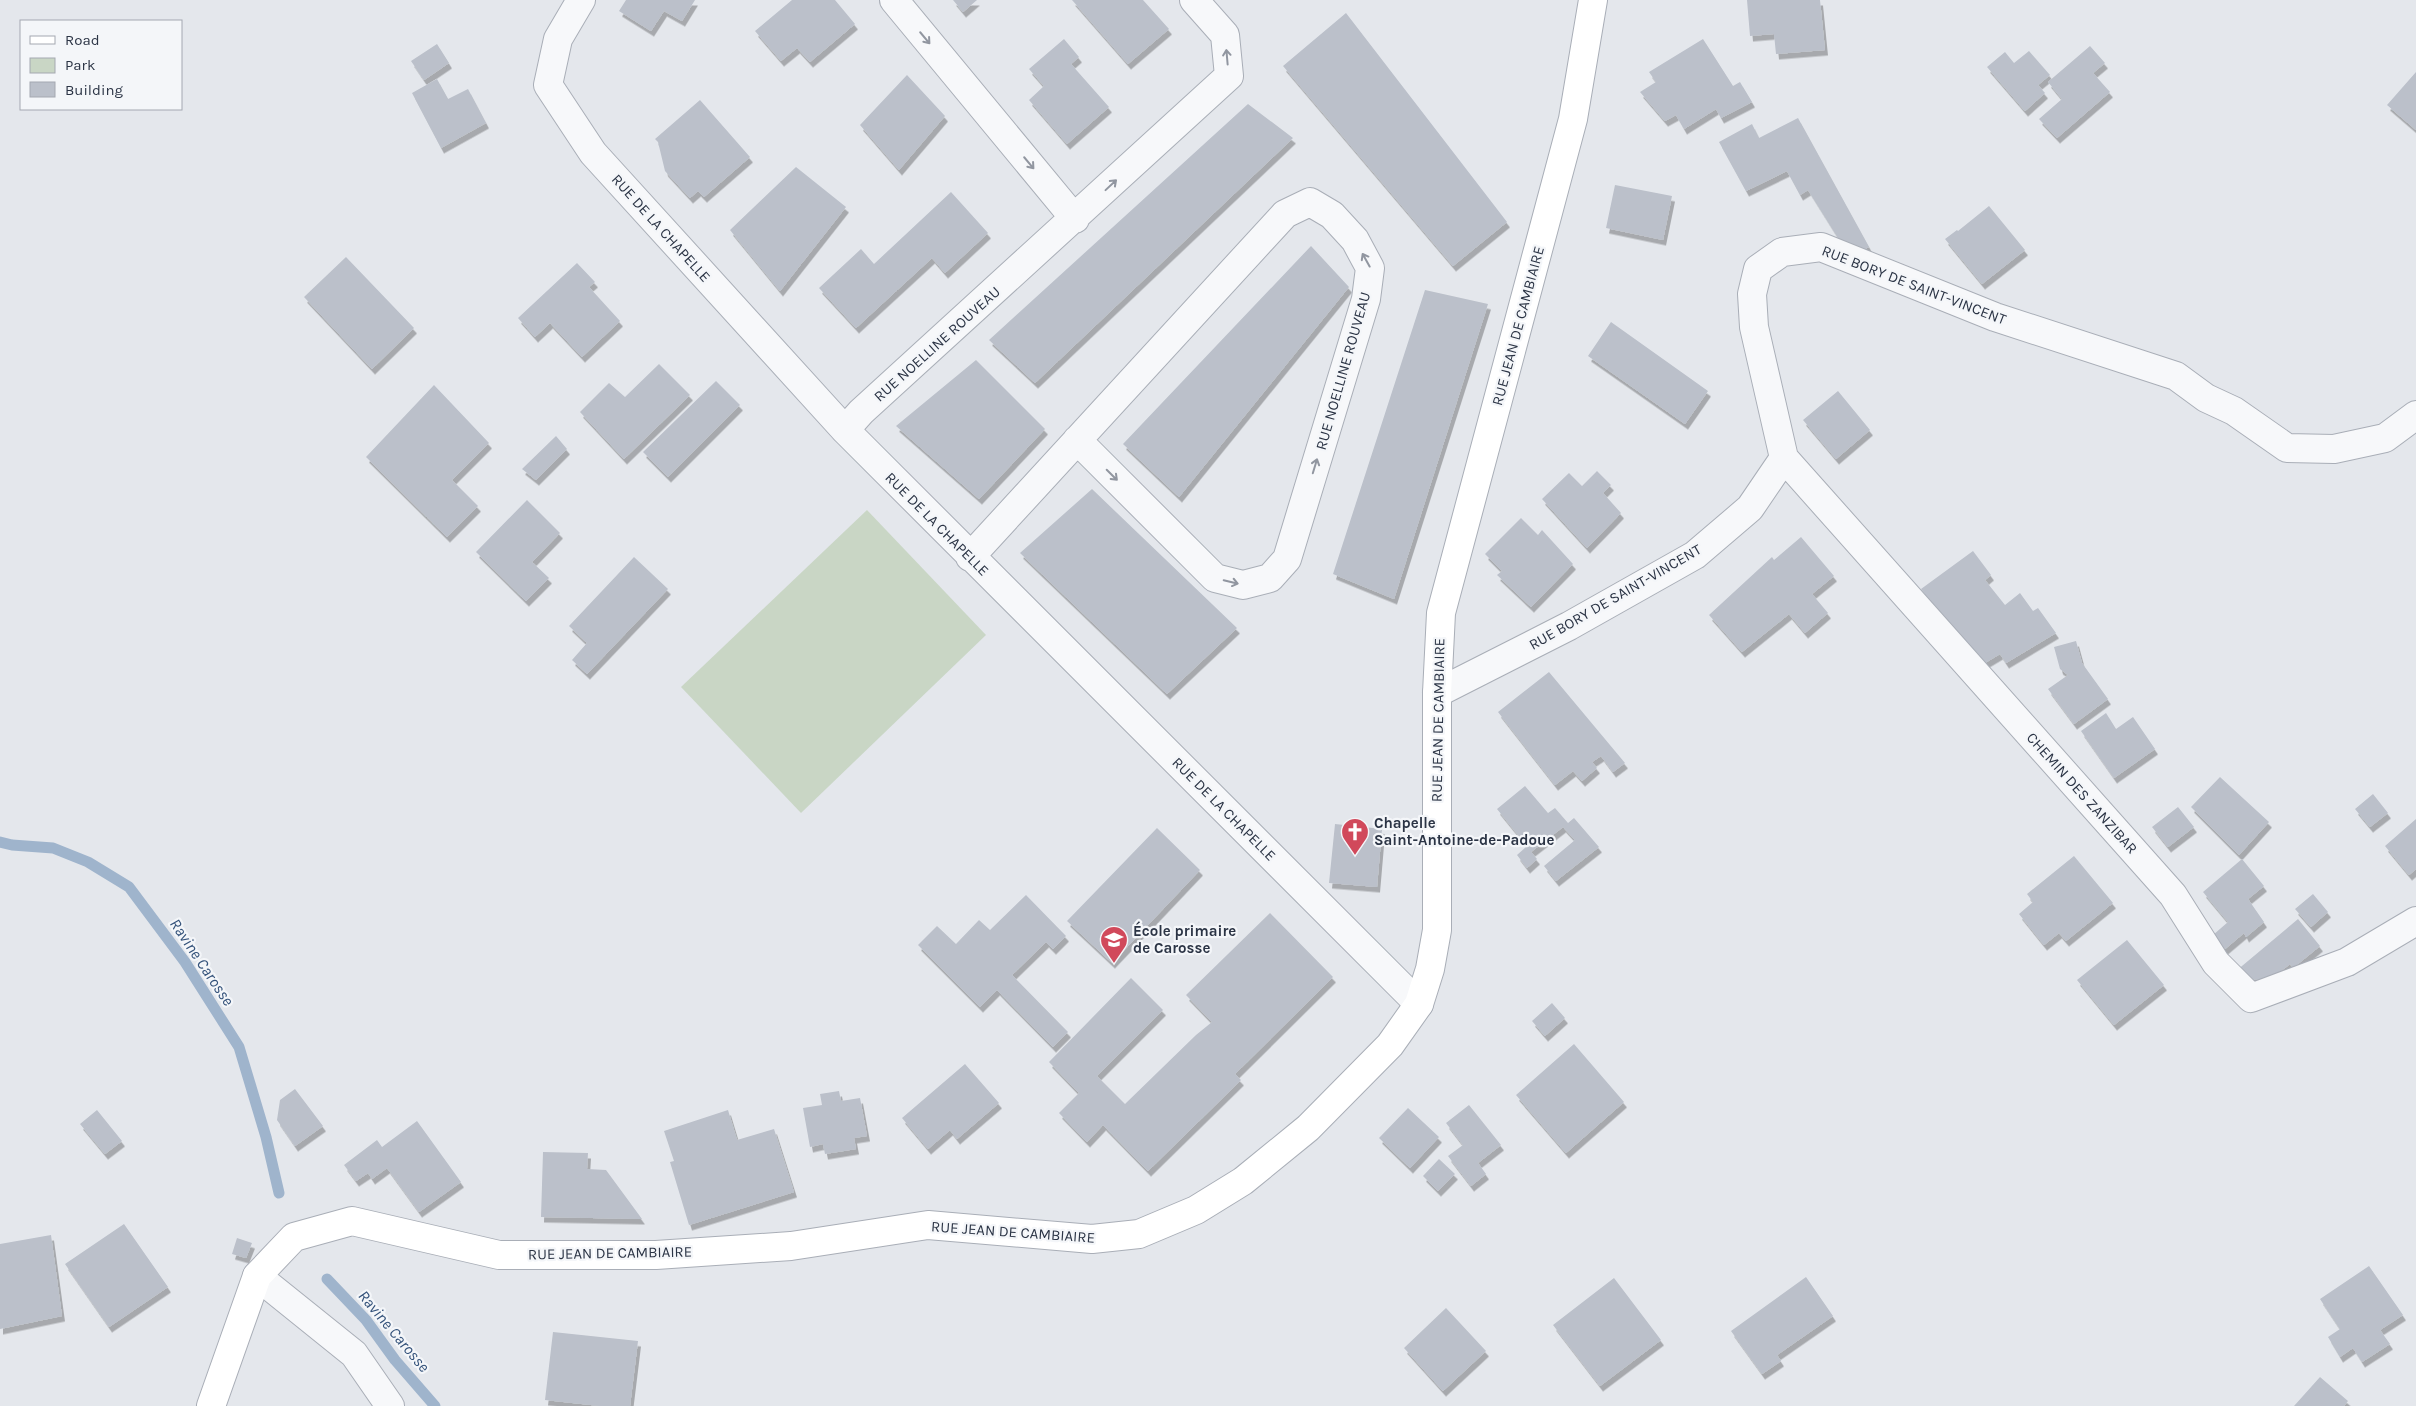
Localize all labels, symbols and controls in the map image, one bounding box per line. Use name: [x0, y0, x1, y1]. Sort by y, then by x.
legend: [20, 20, 182, 110]
text: Road: [65, 31, 100, 49]
one-way arrow: [920, 31, 931, 44]
one-way arrow: [1222, 50, 1232, 66]
text: Park: [65, 56, 95, 74]
text: Building: [65, 81, 123, 99]
one-way arrow: [1023, 156, 1034, 169]
street label: RUE DE LA CHAPELLE: [608, 170, 714, 286]
one-way arrow: [1104, 180, 1117, 191]
street label: RUE BORY DE SAINT-VINCENT: [1819, 241, 2009, 329]
street label: RUE JEAN DE CAMBIAIRE: [1488, 244, 1548, 408]
one-way arrow: [1361, 253, 1371, 268]
street label: RUE NOELLINE ROUVEAU: [870, 283, 1004, 405]
street label: RUE NOELLINE ROUVEAU: [1312, 290, 1374, 452]
one-way arrow: [1311, 459, 1321, 475]
street label: RUE DE LA CHAPELLE: [881, 468, 993, 580]
one-way arrow: [1106, 468, 1118, 481]
street label: RUE BORY DE SAINT-VINCENT: [1526, 540, 1705, 654]
one-way arrow: [1223, 578, 1239, 587]
street label: RUE JEAN DE CAMBIAIRE: [1428, 638, 1448, 802]
street label: CHEMIN DES ZANZIBAR: [2023, 729, 2141, 857]
street label: RUE DE LA CHAPELLE: [1168, 753, 1280, 865]
place label: Chapelle Saint-Antoine-de-Padoue: [1374, 814, 1554, 849]
church icon: Chapelle Saint-Antoine-de-Padoue: [1340, 817, 1370, 856]
water label: Ravine Carosse: [166, 915, 238, 1010]
place label: École primaire de Carosse: [1133, 921, 1236, 957]
school or university icon: École primaire de Carosse: [1099, 925, 1129, 964]
street label: RUE JEAN DE CAMBIAIRE: [930, 1217, 1096, 1247]
street label: RUE JEAN DE CAMBIAIRE: [528, 1243, 692, 1263]
water label: Ravine Carosse: [354, 1286, 434, 1376]

